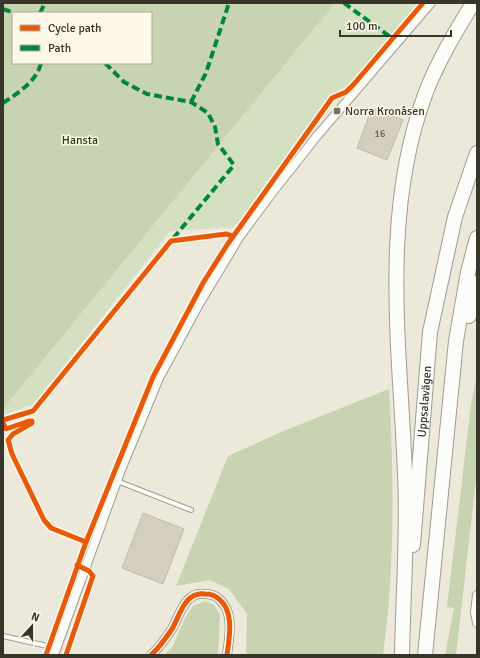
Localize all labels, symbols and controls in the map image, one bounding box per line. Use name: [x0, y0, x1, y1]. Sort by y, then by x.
legend: [12, 12, 152, 64]
scale bar: [340, 12, 451, 38]
text: 100 m: [346, 19, 378, 34]
text: Cycle path: [48, 21, 101, 36]
text: Path: [48, 41, 71, 56]
place label: Norra Kronåsen: [345, 104, 425, 119]
marker: Norra Kronåsen: [332, 106, 342, 116]
house number: 16: [375, 128, 385, 140]
park label: Hansta: [62, 133, 98, 148]
street label: Uppsalavägen: [414, 365, 435, 438]
north arrow: [12, 606, 52, 646]
text: N: [30, 610, 41, 625]

